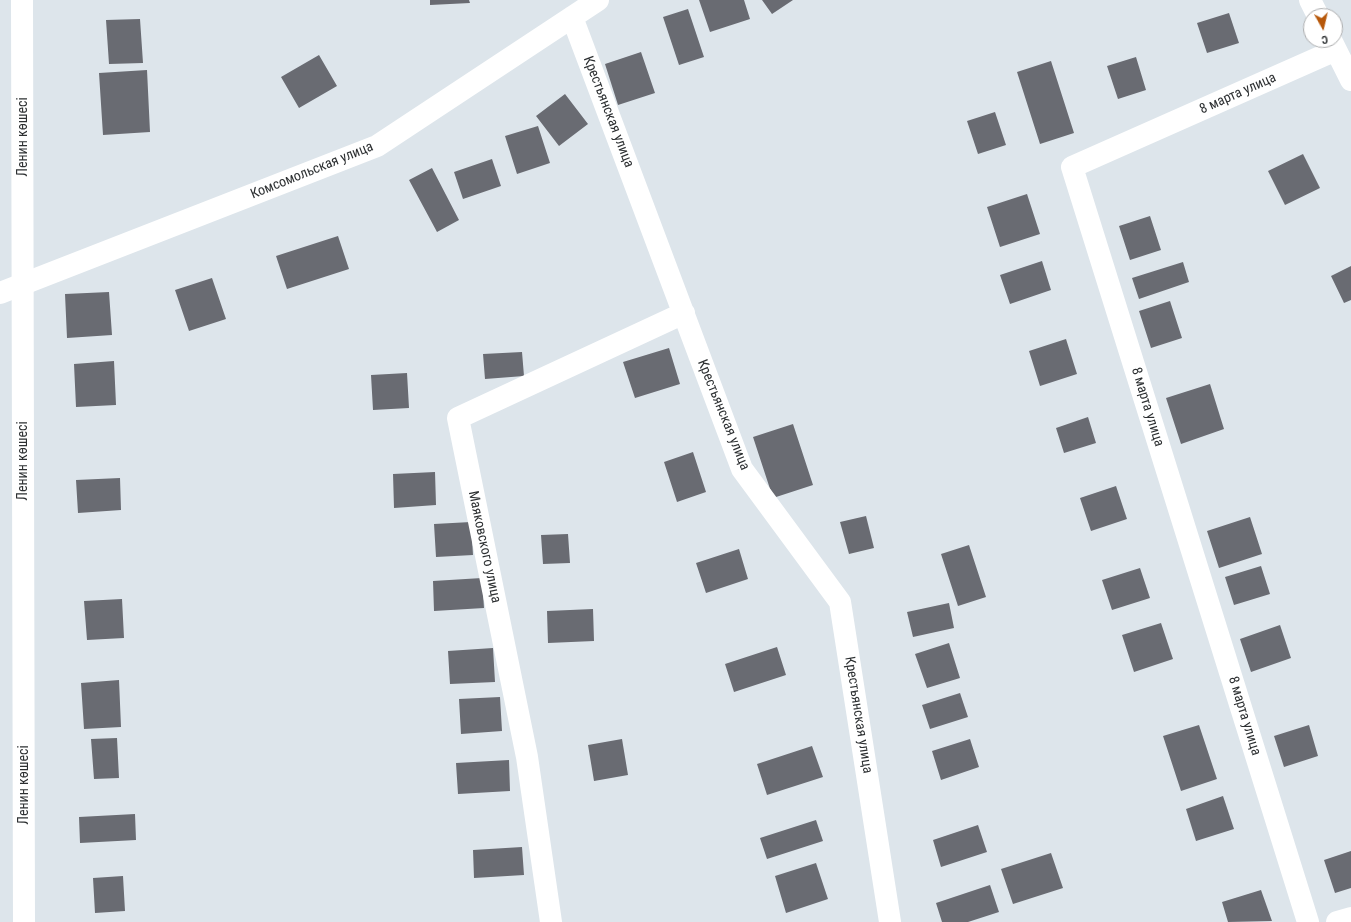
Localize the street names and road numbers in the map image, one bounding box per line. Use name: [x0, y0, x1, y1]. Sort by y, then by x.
street label: Крестьянская улица: [579, 54, 637, 170]
street label: 8 марта улица: [1197, 70, 1279, 118]
street label: Ленин көшесі: [15, 97, 31, 177]
street label: Комсомольская улица: [248, 139, 376, 203]
street label: Крестьянская улица: [693, 357, 753, 473]
street label: 8 марта улица: [1127, 365, 1167, 449]
street label: Ленин көшесі: [15, 421, 31, 501]
street label: Маяковского улица: [464, 490, 504, 604]
street label: Крестьянская улица: [840, 655, 876, 775]
street label: 8 марта улица: [1224, 674, 1264, 758]
street label: Ленин көшесі: [16, 745, 32, 825]

